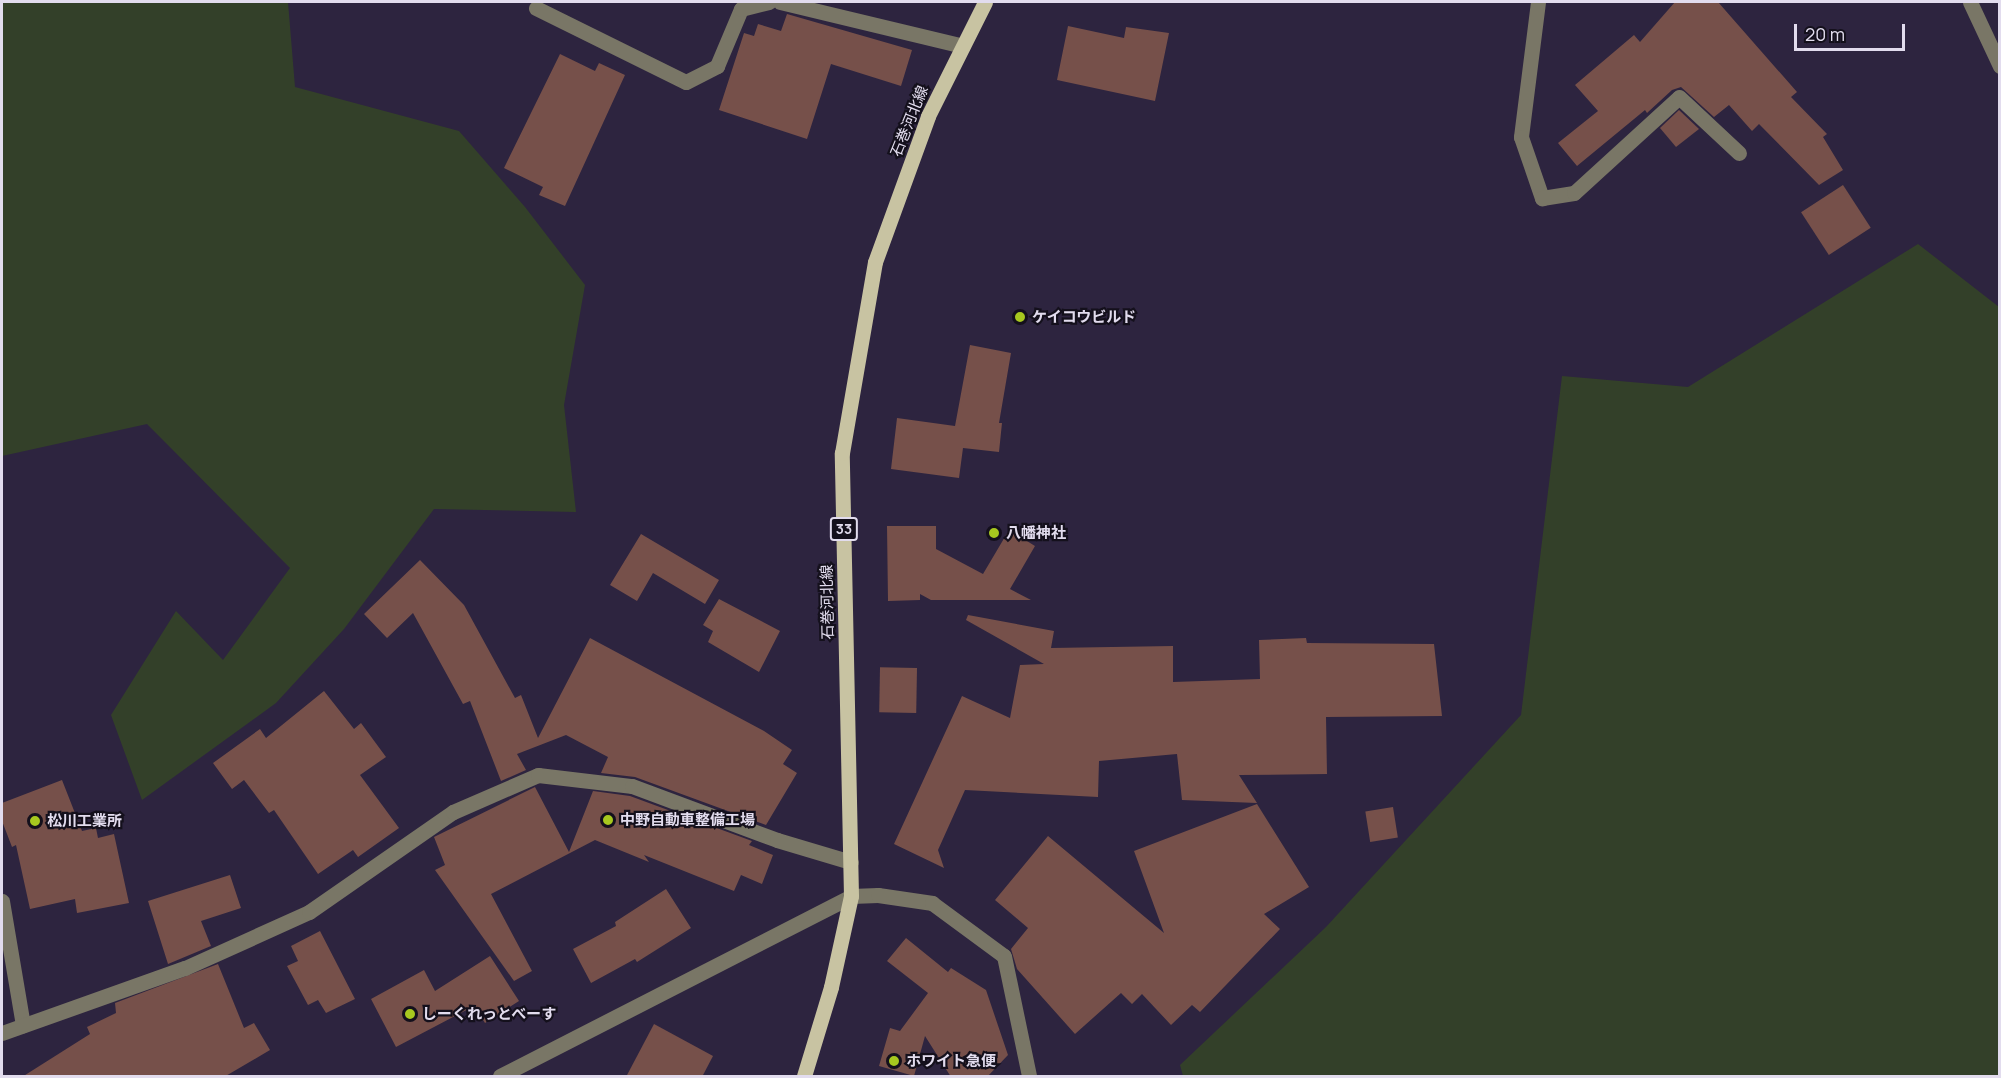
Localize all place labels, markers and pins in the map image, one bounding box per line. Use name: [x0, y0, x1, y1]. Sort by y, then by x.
place label: ケイコウビルド: [1032, 308, 1137, 326]
marker: ケイコウビルド: [1013, 310, 1027, 324]
place label: 八幡神社: [1006, 524, 1066, 542]
marker: 八幡神社: [987, 526, 1001, 540]
place label: 中野自動車整備工場: [620, 811, 755, 829]
place label: 松川工業所: [47, 812, 122, 830]
marker: 中野自動車整備工場: [601, 813, 615, 827]
marker: 松川工業所: [28, 814, 42, 828]
place label: しーくれっとべーす: [422, 1005, 557, 1023]
marker: しーくれっとべーす: [403, 1007, 417, 1021]
place label: ホワイト急便: [906, 1052, 996, 1070]
marker: ホワイト急便: [887, 1054, 901, 1068]

